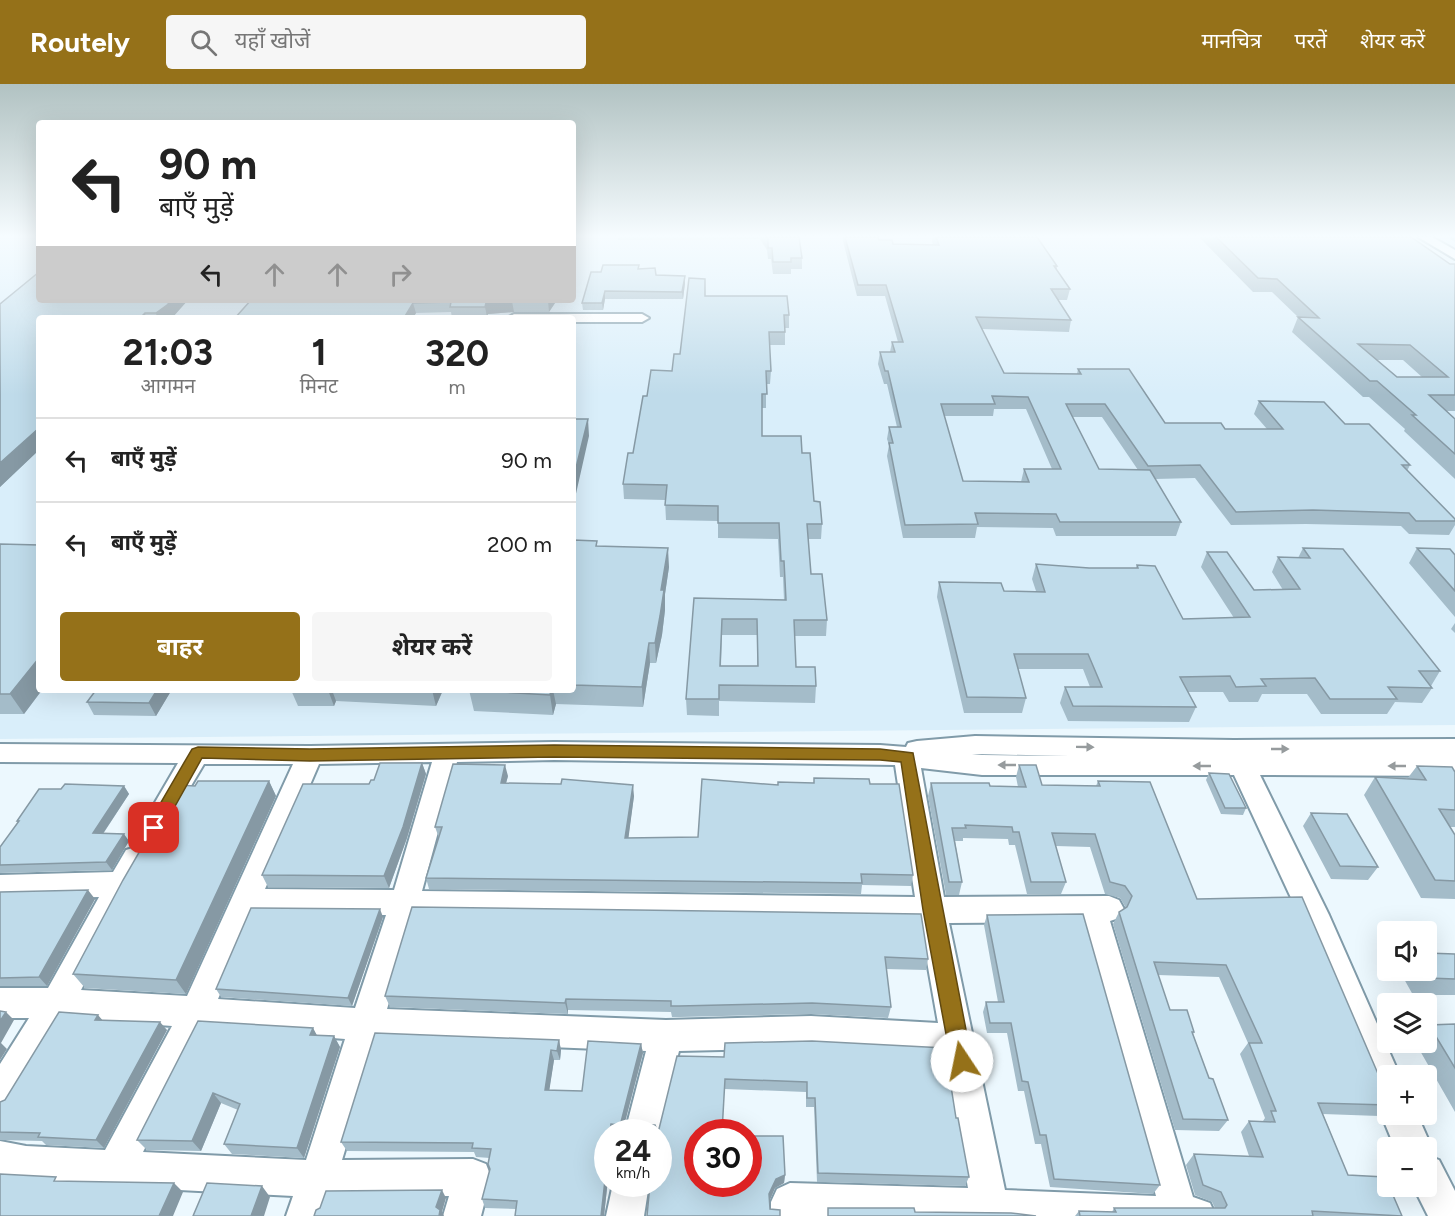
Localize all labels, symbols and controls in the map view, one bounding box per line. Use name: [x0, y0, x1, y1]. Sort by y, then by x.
search box: [166, 15, 586, 69]
text: Routely: [30, 25, 130, 59]
icon: search: [187, 26, 220, 59]
text: यहाँ खोजें: [235, 27, 310, 54]
text: मानचित्र: [1202, 28, 1262, 53]
text: परतें: [1295, 28, 1327, 53]
text: शेयर करें: [1360, 28, 1425, 53]
text: 90 m: [159, 139, 257, 190]
icon: left: [60, 144, 138, 222]
text: बाएँ मुड़ें: [159, 190, 234, 223]
icon: left: [195, 258, 228, 291]
icon: ahead: [258, 258, 291, 291]
icon: ahead: [321, 258, 354, 291]
icon: right: [384, 258, 417, 291]
text: 21:03: [123, 331, 213, 374]
text: 1: [311, 331, 327, 374]
text: 320: [425, 332, 489, 375]
text: आगमन: [141, 374, 195, 398]
text: मिनट: [300, 374, 338, 398]
text: m: [449, 375, 466, 399]
icon: left: [60, 444, 93, 477]
text: बाएँ मुड़ें: [111, 445, 177, 472]
text: 90 m: [501, 447, 552, 474]
icon: left: [60, 528, 93, 561]
text: बाएँ मुड़ें: [111, 529, 177, 556]
text: 200 m: [487, 531, 552, 558]
button: बाहर: [60, 612, 300, 681]
button: शेयर करें: [312, 612, 552, 681]
one-way arrow: [1075, 742, 1094, 752]
one-way arrow: [1270, 744, 1289, 754]
one-way arrow: [997, 760, 1016, 770]
one-way arrow: [1387, 761, 1406, 771]
one-way arrow: [1192, 762, 1211, 771]
pin: [128, 802, 179, 853]
icon: arrive: [137, 811, 170, 844]
map controls: [1377, 921, 1437, 1197]
button: sound: [1377, 921, 1437, 981]
button: layers: [1377, 993, 1437, 1053]
position arrow: [930, 1029, 994, 1093]
button: +: [1377, 1065, 1437, 1125]
speed limit sign: 30: [684, 1119, 762, 1197]
text: 24: [615, 1132, 651, 1169]
button: −: [1377, 1137, 1437, 1197]
text: km/h: [616, 1164, 650, 1182]

